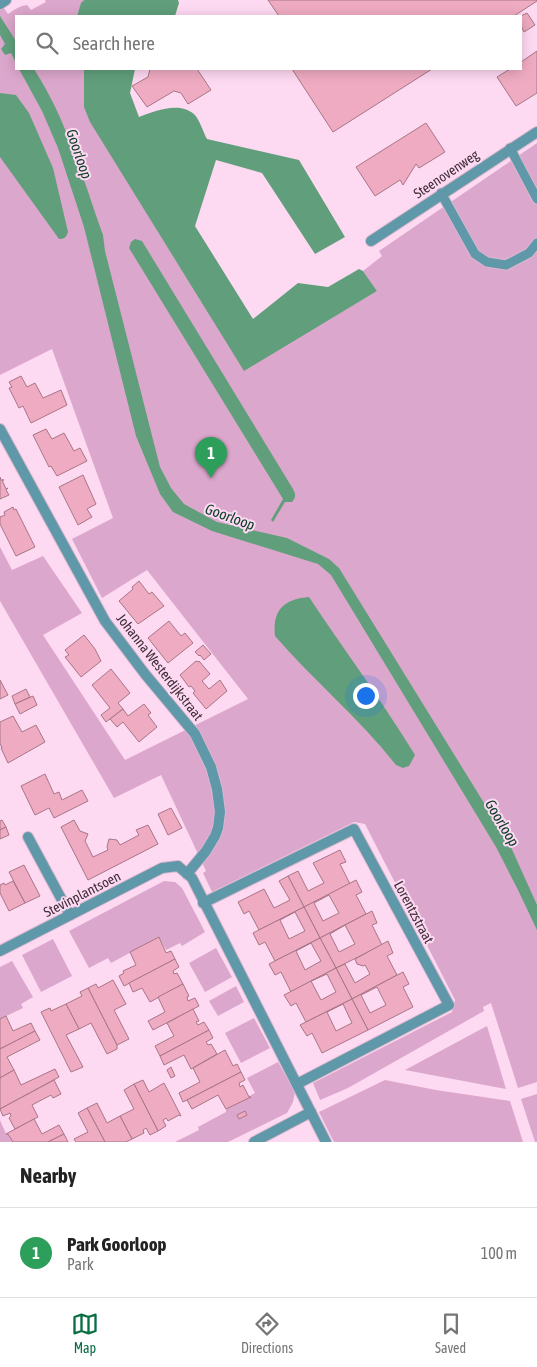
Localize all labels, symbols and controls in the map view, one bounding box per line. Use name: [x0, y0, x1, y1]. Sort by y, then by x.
search box: [15, 15, 522, 70]
icon: search: [33, 29, 61, 57]
text: Search here: [73, 32, 155, 54]
water label: Goorloop: [63, 127, 96, 181]
street label: Steenovenweg: [410, 146, 482, 202]
pin: 1: [195, 437, 227, 478]
water label: Goorloop: [203, 500, 257, 533]
street label: Johanna Westerdijkstraat: [113, 611, 207, 723]
your location: [353, 683, 379, 709]
water label: Goorloop: [482, 796, 523, 849]
street label: Stevinplantsoen: [41, 868, 123, 920]
street label: Lorentzstraat: [391, 878, 437, 946]
text: Nearby: [20, 1163, 76, 1187]
text: Park Goorloop: [67, 1233, 167, 1255]
text: 1: [32, 1244, 40, 1262]
text: 100 m: [481, 1244, 517, 1262]
text: Park: [67, 1255, 94, 1273]
tab: Map: [71, 1310, 99, 1356]
tab: Directions: [241, 1310, 293, 1356]
tab: Saved: [435, 1310, 466, 1356]

